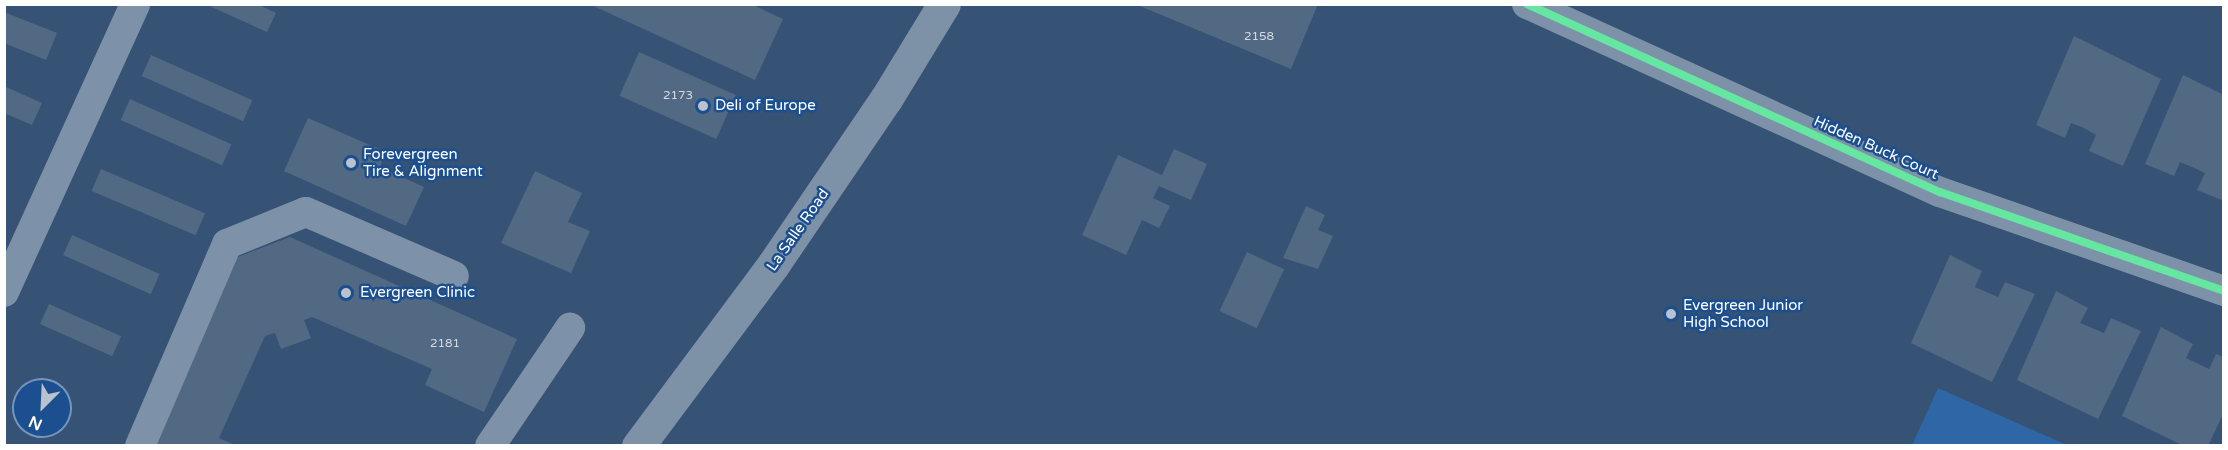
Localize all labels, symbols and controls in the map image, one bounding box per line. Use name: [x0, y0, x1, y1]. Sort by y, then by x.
house number: 2158: [1244, 30, 1274, 44]
house number: 2173: [663, 89, 693, 103]
place label: Deli of Europe: [715, 97, 816, 115]
marker: Deli of Europe: [696, 99, 710, 113]
street label: Hidden Buck Court: [1811, 112, 1941, 184]
place label: Forevergreen Tire & Alignment: [363, 145, 483, 180]
marker: Forevergreen Tire & Alignment: [344, 156, 358, 170]
street label: La Salle Road: [763, 185, 833, 275]
marker: Evergreen Clinic: [337, 284, 355, 302]
place label: Evergreen Clinic: [360, 284, 475, 302]
place label: Evergreen Junior High School: [1683, 296, 1803, 331]
marker: Evergreen Junior High School: [1664, 307, 1678, 321]
house number: 2181: [430, 337, 460, 351]
north arrow: [12, 378, 72, 438]
text: N: [26, 411, 45, 434]

